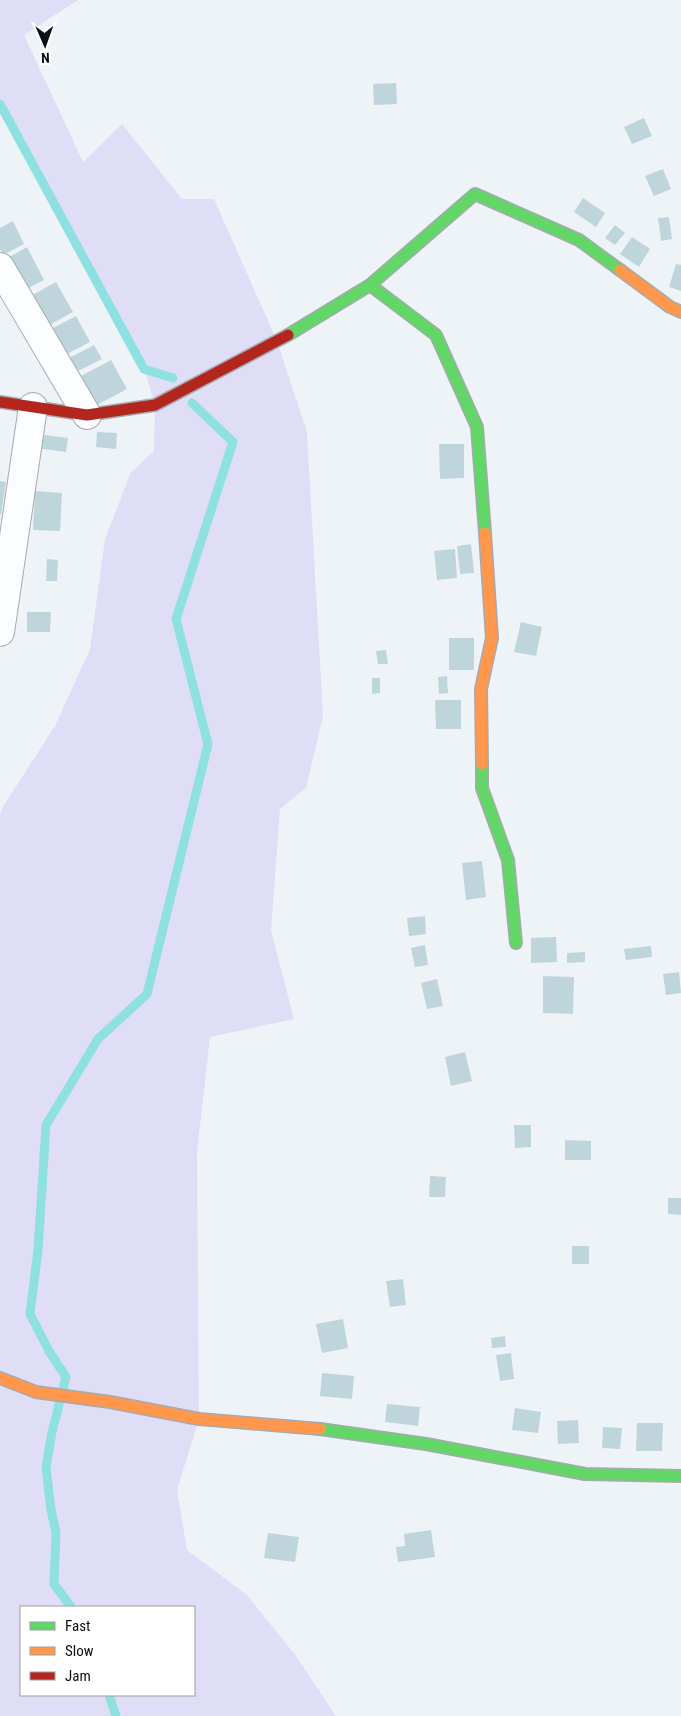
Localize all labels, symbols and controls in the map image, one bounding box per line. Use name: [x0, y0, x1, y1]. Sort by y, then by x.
north arrow: [20, 20, 70, 70]
text: N: [41, 50, 50, 66]
legend: [20, 1606, 195, 1696]
text: Fast: [65, 1617, 90, 1635]
text: Slow: [65, 1642, 94, 1660]
text: Jam: [65, 1667, 91, 1685]

